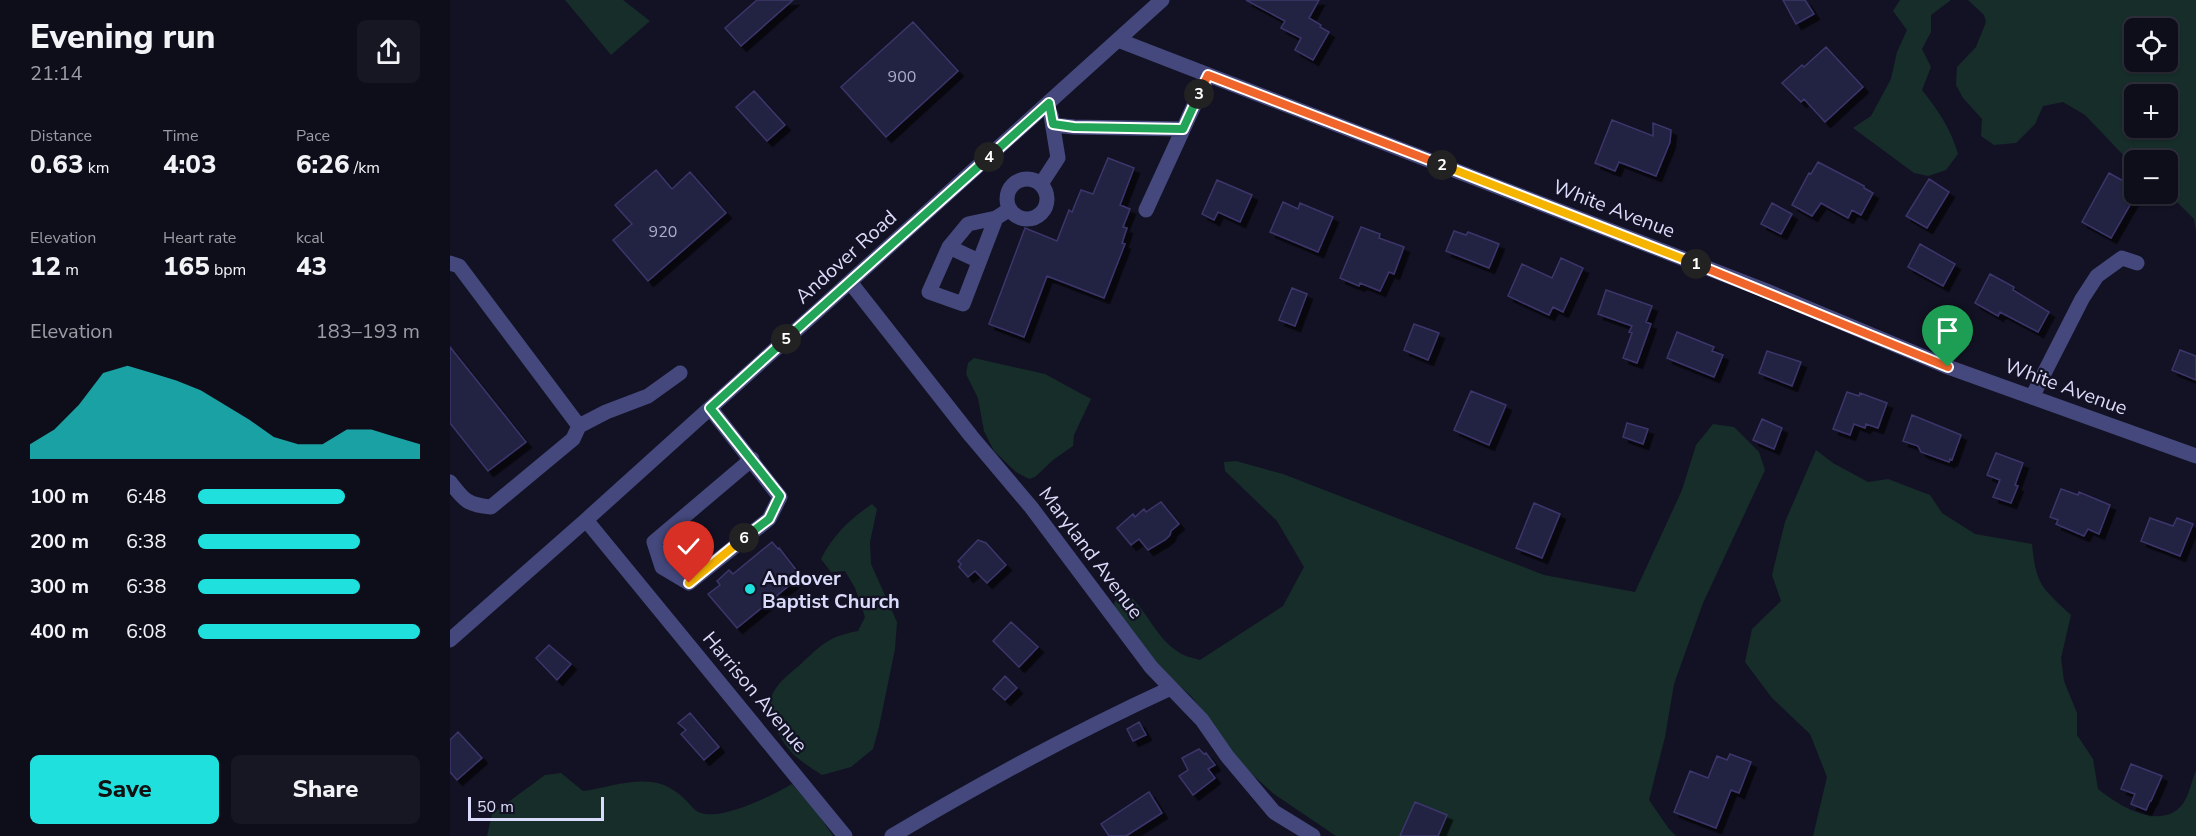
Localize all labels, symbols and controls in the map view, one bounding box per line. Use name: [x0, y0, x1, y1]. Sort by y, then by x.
text: Evening run: [30, 15, 215, 60]
map controls: [2124, 18, 2178, 204]
button: locate: [2124, 18, 2178, 72]
button: share: [357, 20, 420, 83]
text: 21:14: [30, 60, 83, 87]
house number: 900: [888, 66, 916, 88]
pin: 3: [1184, 79, 1214, 109]
text: 3: [1194, 83, 1204, 105]
button: +: [2124, 84, 2178, 138]
text: Distance: [30, 125, 92, 147]
text: Time: [163, 125, 199, 147]
text: Pace: [296, 125, 330, 147]
pin: 4: [974, 142, 1004, 172]
text: 4: [984, 146, 994, 168]
text: 0.63: [30, 147, 84, 182]
text: 4:03: [163, 147, 217, 182]
text: 6:26: [296, 147, 350, 182]
pin: 2: [1427, 150, 1457, 180]
button: −: [2124, 150, 2178, 204]
text: 2: [1437, 154, 1447, 176]
text: km: [84, 157, 109, 179]
text: /km: [350, 157, 380, 179]
street label: White Avenue: [1549, 173, 1679, 245]
street label: Andover Road: [789, 204, 903, 310]
house number: 920: [649, 221, 677, 243]
text: Elevation: [30, 227, 96, 249]
text: Heart rate: [163, 227, 236, 249]
text: kcal: [296, 227, 324, 249]
text: 12: [30, 249, 61, 284]
text: 165: [163, 249, 210, 284]
text: 43: [296, 249, 327, 284]
pin: 1: [1681, 249, 1711, 279]
text: 1: [1691, 253, 1701, 275]
text: m: [61, 259, 79, 281]
text: bpm: [210, 259, 246, 281]
pin: [1922, 305, 1973, 367]
icon: arrive: [1931, 314, 1964, 347]
text: Elevation: [30, 318, 113, 345]
text: 183–193 m: [316, 318, 420, 345]
pin: 5: [771, 324, 801, 354]
text: 5: [781, 328, 791, 350]
street label: White Avenue: [2001, 352, 2131, 422]
street label: Maryland Avenue: [1033, 482, 1149, 624]
text: 100 m: [30, 483, 89, 510]
text: 6:48: [126, 483, 167, 510]
pin: [663, 521, 714, 583]
pin: 6: [729, 523, 759, 553]
text: 6: [739, 527, 749, 549]
text: 200 m: [30, 528, 89, 555]
text: 6:38: [126, 528, 167, 555]
icon: check: [672, 530, 705, 563]
place label: Andover Baptist Church: [762, 565, 900, 615]
text: 300 m: [30, 573, 89, 600]
text: 6:38: [126, 573, 167, 600]
marker: Andover Baptist Church: [743, 582, 757, 596]
text: 400 m: [30, 618, 89, 645]
text: 6:08: [126, 618, 167, 645]
street label: Harrison Avenue: [696, 626, 814, 758]
button: Save: [30, 755, 219, 824]
button: Share: [231, 755, 420, 824]
scale bar: [468, 794, 604, 822]
text: 50 m: [477, 796, 514, 818]

